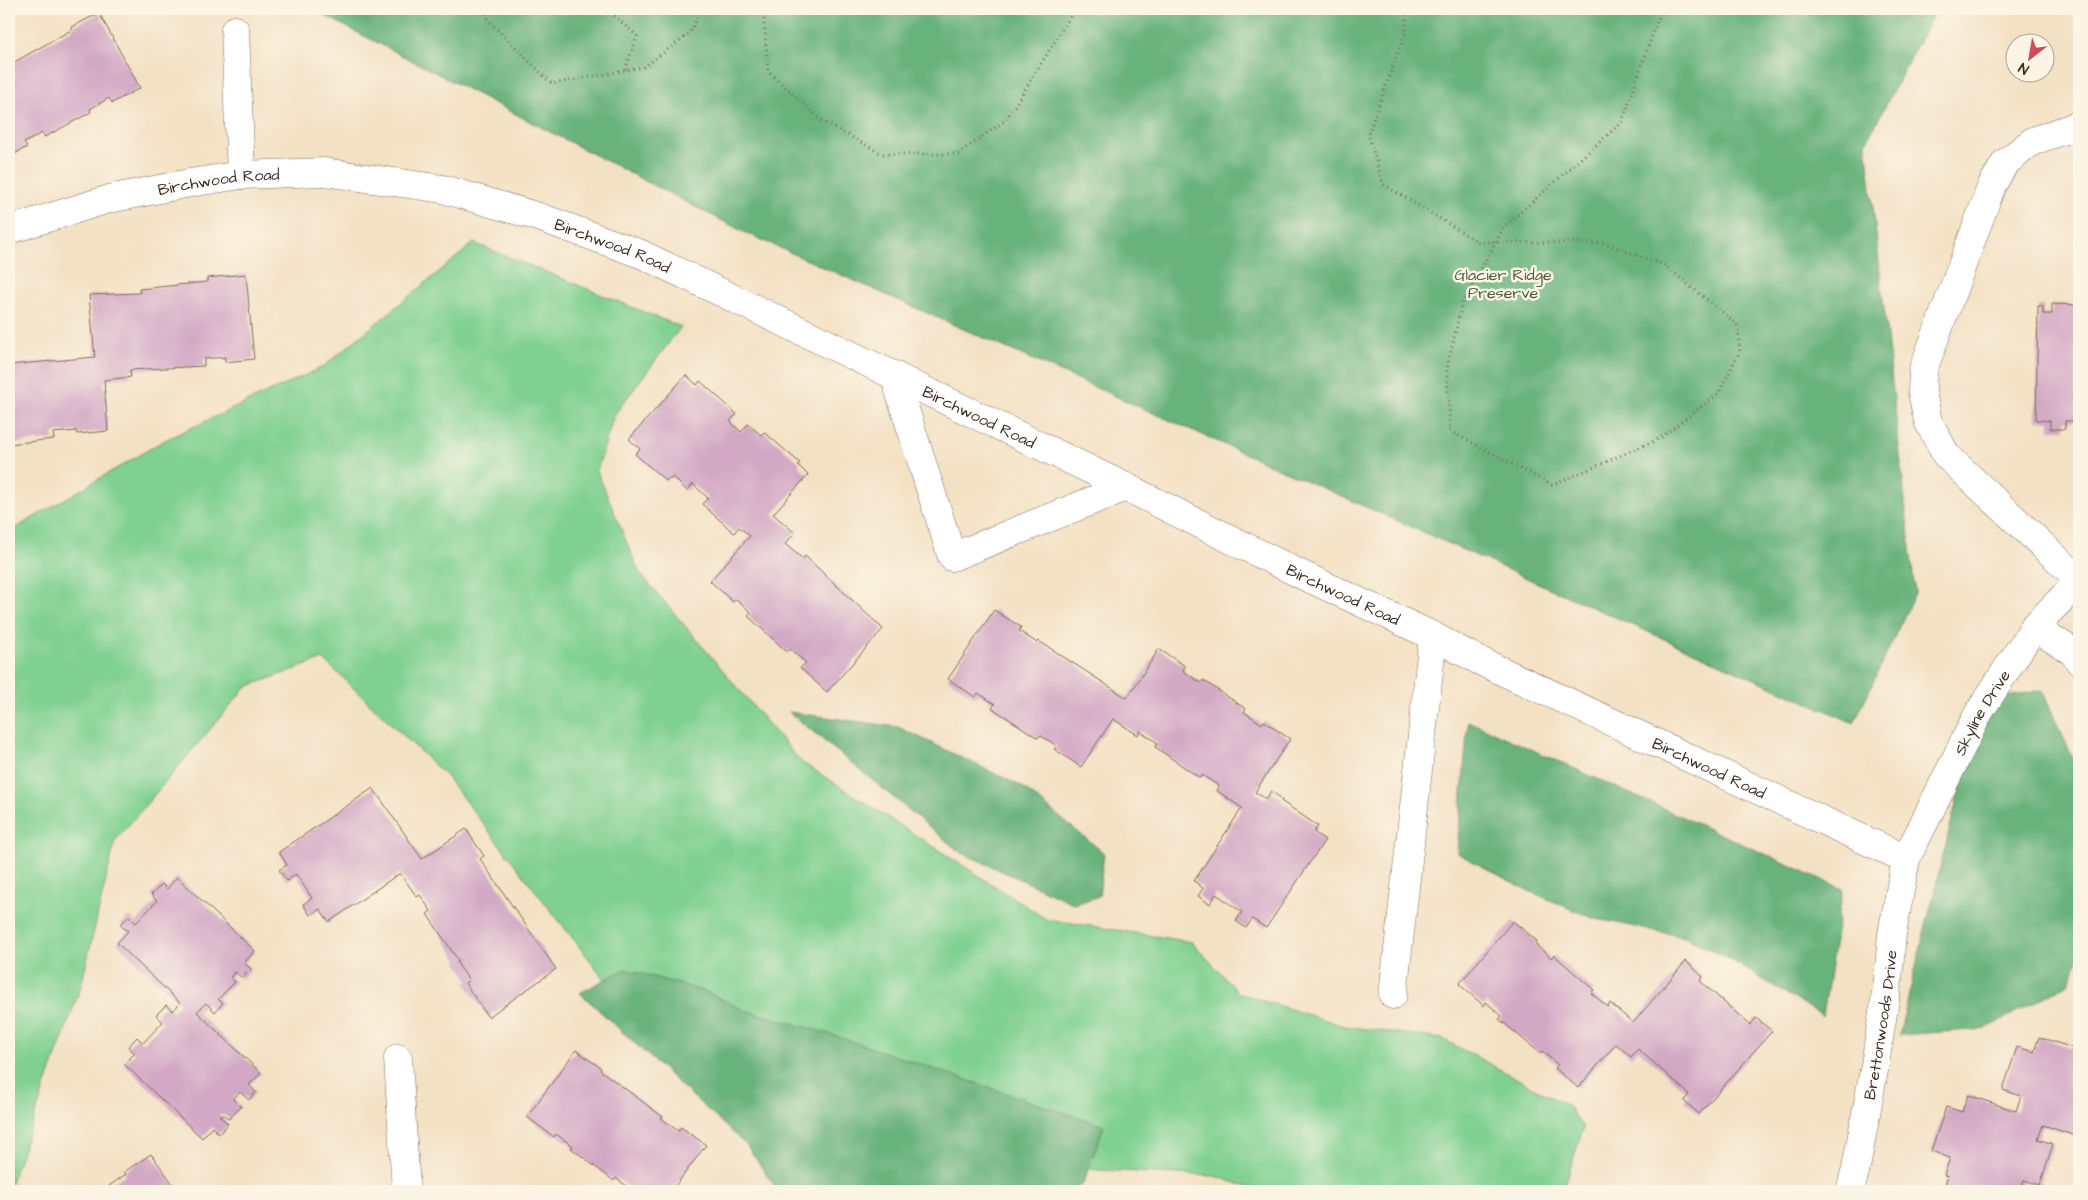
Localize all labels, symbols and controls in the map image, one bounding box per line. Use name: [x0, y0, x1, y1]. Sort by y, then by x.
north arrow: [2006, 32, 2056, 82]
text: N: [2015, 57, 2033, 79]
street label: Birchwood Road: [156, 164, 280, 201]
street label: Birchwood Road: [551, 214, 674, 279]
park label: Glacier Ridge Preserve: [1454, 264, 1552, 304]
street label: Birchwood Road: [919, 381, 1039, 454]
street label: Birchwood Road: [1282, 559, 1403, 631]
street label: Skyline Drive: [1949, 666, 2016, 759]
street label: Birchwood Road: [1648, 733, 1769, 804]
street label: Brettonwoods Drive: [1859, 949, 1903, 1102]

